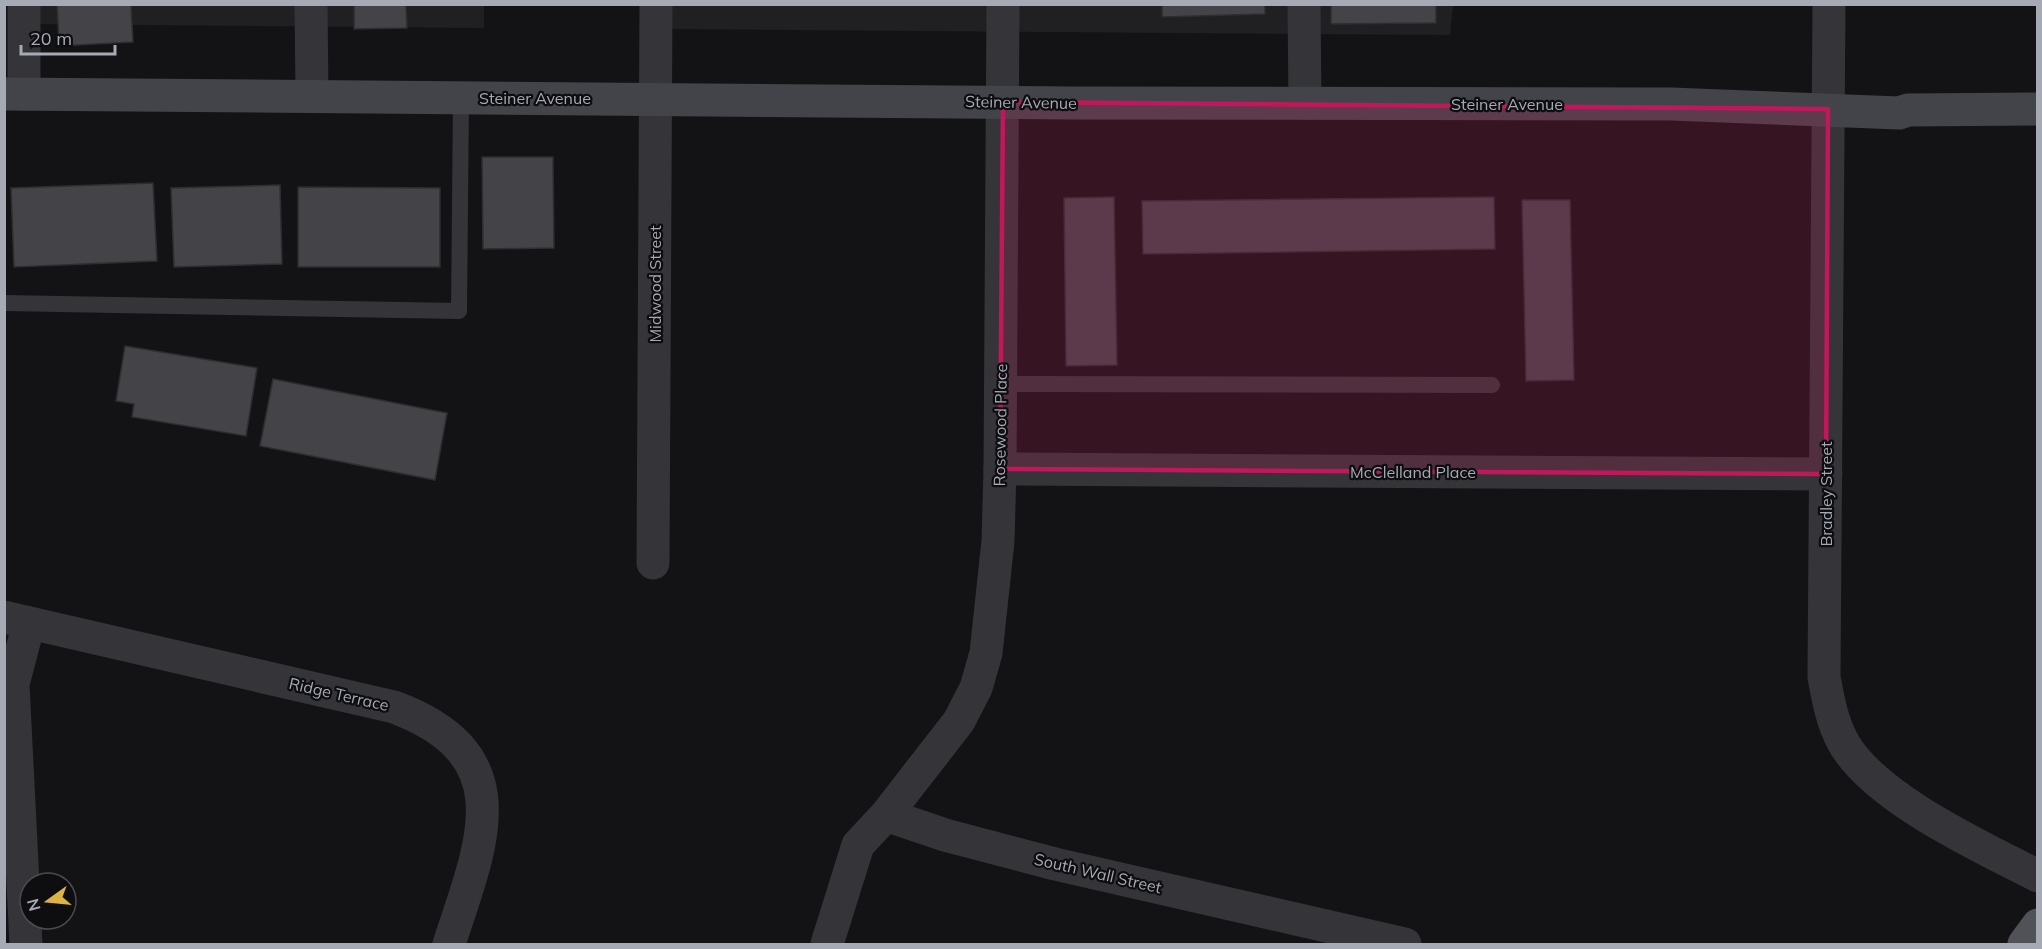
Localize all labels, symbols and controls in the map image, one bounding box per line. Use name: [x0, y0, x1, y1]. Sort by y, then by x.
scale bar: [21, 18, 116, 56]
text: 20 m: [30, 27, 72, 50]
street label: Steiner Avenue: [479, 88, 591, 108]
street label: Steiner Avenue: [965, 91, 1077, 113]
street label: Steiner Avenue: [1451, 94, 1563, 114]
street label: Midwood Street: [645, 225, 665, 343]
street label: Rosewood Place: [989, 363, 1011, 487]
street label: Bradley Street: [1816, 441, 1836, 547]
street label: McClelland Place: [1350, 462, 1476, 482]
street label: Ridge Terrace: [287, 673, 391, 715]
street label: South Wall Street: [1032, 849, 1164, 897]
north arrow: [18, 871, 78, 931]
text: N: [22, 896, 45, 913]

